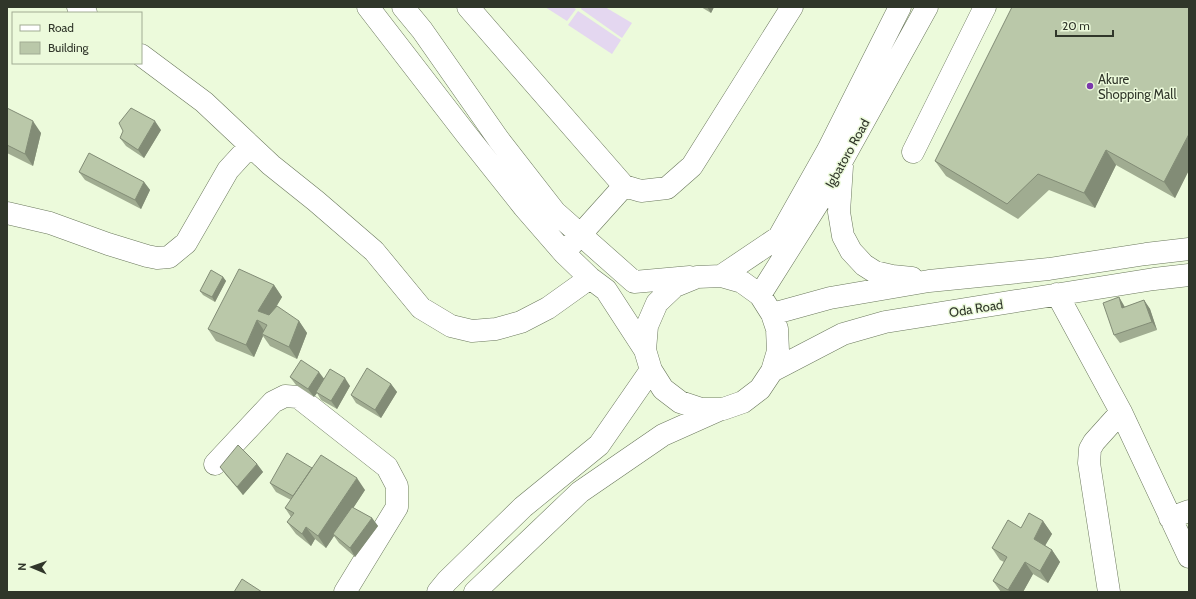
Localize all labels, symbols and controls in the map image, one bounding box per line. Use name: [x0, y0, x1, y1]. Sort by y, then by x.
legend: [12, 12, 142, 64]
scale bar: [1056, 12, 1113, 38]
text: 20 m: [1062, 18, 1090, 33]
text: Road: [48, 20, 74, 35]
text: Building: [48, 40, 90, 55]
place label: Akure Shopping Mall: [1098, 71, 1176, 102]
marker: Akure Shopping Mall: [1085, 81, 1095, 91]
street label: Igbatoro Road: [821, 116, 873, 190]
street label: Oda Road: [948, 296, 1004, 320]
north arrow: [12, 547, 52, 587]
text: N: [15, 563, 29, 571]

